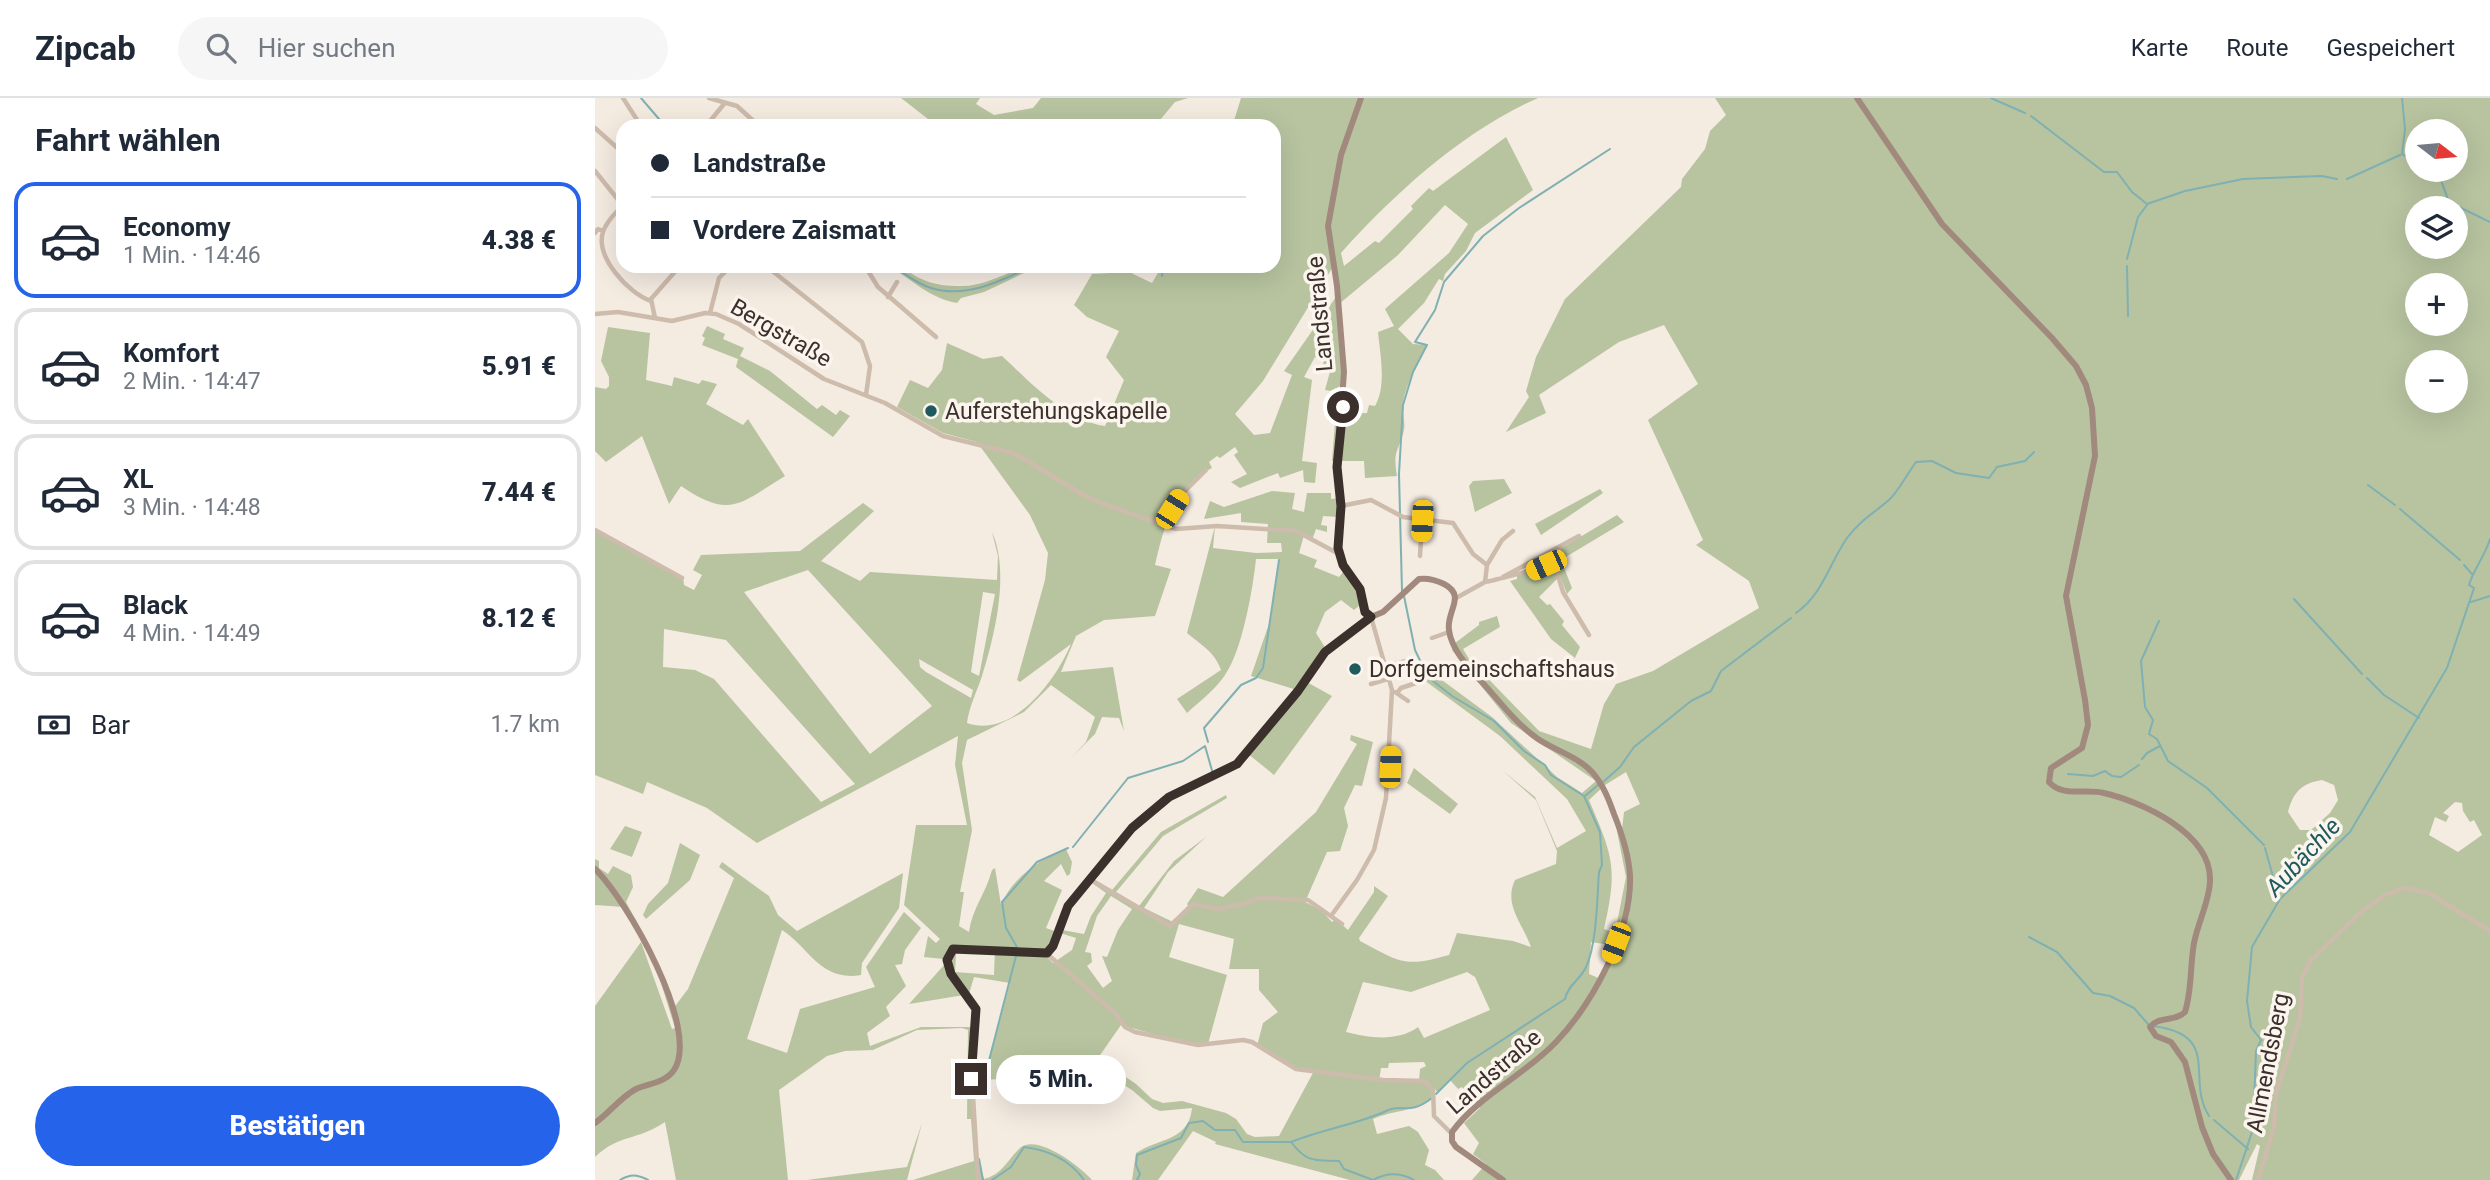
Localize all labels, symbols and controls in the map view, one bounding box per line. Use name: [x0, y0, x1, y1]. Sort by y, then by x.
search box: [178, 17, 668, 80]
text: Zipcab: [35, 29, 136, 68]
icon: search: [202, 29, 240, 67]
text: Hier suchen: [258, 33, 396, 63]
text: Karte: [2131, 34, 2188, 62]
text: Route: [2226, 34, 2288, 62]
text: Gespeichert: [2326, 34, 2455, 62]
north arrow: [2405, 119, 2467, 182]
map controls: [2405, 119, 2468, 413]
text: Fahrt wählen: [35, 121, 221, 159]
text: Landstraße: [693, 148, 826, 178]
button: layers: [2405, 196, 2468, 259]
icon: car: [39, 209, 102, 272]
text: Economy: [123, 212, 230, 242]
text: Vordere Zaismatt: [693, 215, 896, 245]
text: 4.38 €: [482, 225, 556, 255]
text: 1 Min. · 14:46: [123, 242, 261, 269]
street label: Landstraße: [1302, 255, 1338, 373]
button: +: [2405, 273, 2468, 336]
street label: Bergstraße: [726, 293, 836, 373]
icon: car: [39, 335, 102, 398]
text: Komfort: [123, 338, 219, 368]
button: −: [2405, 350, 2468, 413]
text: 5.91 €: [482, 351, 556, 381]
text: 2 Min. · 14:47: [123, 368, 261, 395]
route start: [1327, 391, 1359, 423]
place label: Auferstehungskapelle: [945, 398, 1167, 425]
marker: Auferstehungskapelle: [923, 403, 939, 419]
icon: car: [39, 461, 102, 524]
text: XL: [123, 464, 154, 494]
text: 7.44 €: [482, 477, 556, 507]
car: [1152, 486, 1193, 532]
text: 3 Min. · 14:48: [123, 494, 261, 521]
car: [1411, 499, 1434, 543]
car: [1523, 547, 1570, 583]
icon: car: [39, 587, 102, 650]
text: Black: [123, 590, 188, 620]
text: 8.12 €: [482, 603, 556, 633]
text: 4 Min. · 14:49: [123, 620, 261, 647]
place label: Dorfgemeinschaftshaus: [1369, 656, 1615, 683]
marker: Dorfgemeinschaftshaus: [1347, 661, 1363, 677]
icon: cash: [35, 706, 73, 744]
text: Bar: [91, 710, 130, 740]
text: 1.7 km: [491, 711, 560, 738]
car: [1379, 746, 1402, 788]
water label: Aubächle: [2259, 812, 2346, 903]
car: [1599, 920, 1634, 966]
street label: Allmendsberg: [2241, 991, 2295, 1135]
street label: Landstraße: [1441, 1024, 1547, 1120]
callout: 5 Min.: [995, 1054, 1125, 1104]
route end: [955, 1063, 987, 1095]
text: 5 Min.: [1028, 1066, 1094, 1093]
button: Bestätigen: [35, 1086, 560, 1166]

